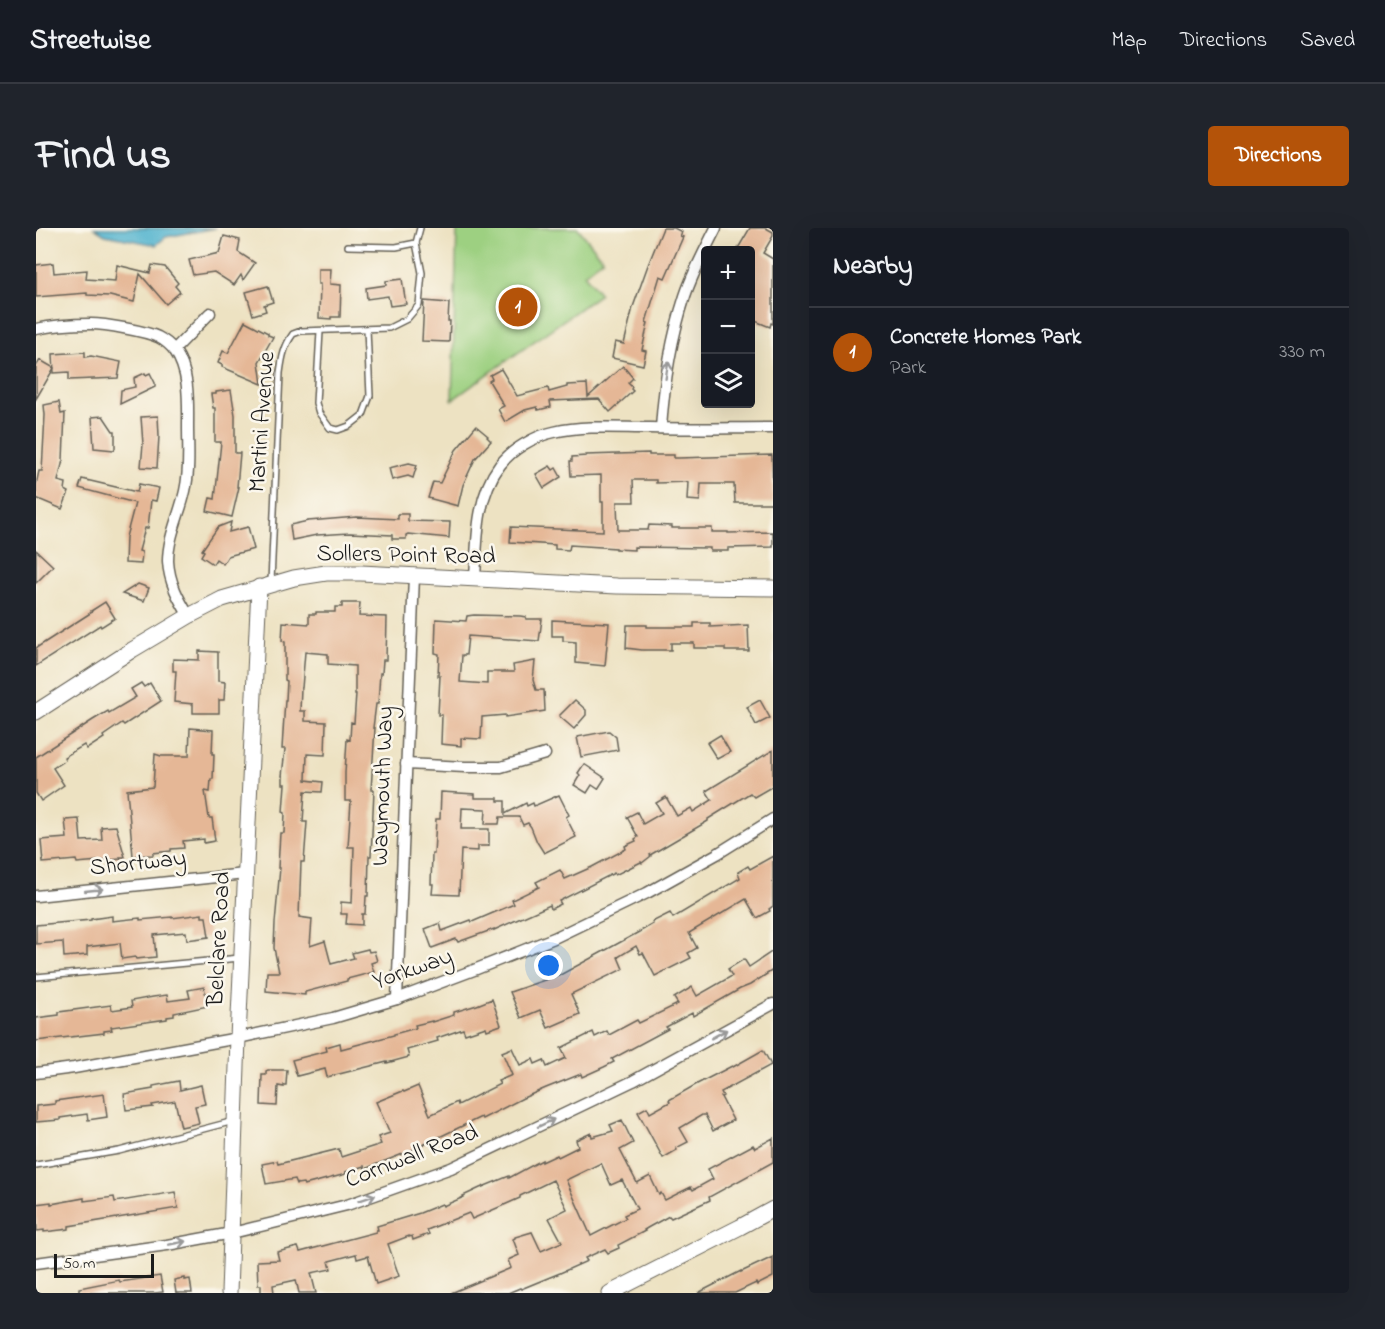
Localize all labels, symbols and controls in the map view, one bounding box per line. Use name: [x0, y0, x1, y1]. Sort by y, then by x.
text: Streetwise: [30, 21, 151, 62]
text: Map: [1111, 26, 1147, 56]
text: Directions: [1180, 26, 1267, 56]
text: Saved: [1300, 26, 1355, 56]
text: Find us: [36, 126, 171, 187]
button: Directions: [1208, 126, 1349, 186]
map controls: [701, 246, 755, 408]
button: +: [701, 246, 755, 300]
text: Nearby: [833, 248, 912, 286]
pin: 1: [498, 284, 538, 329]
button: −: [701, 300, 755, 354]
text: Concrete Homes Park: [890, 322, 1081, 354]
text: 1: [849, 338, 856, 367]
text: 330 m: [1279, 338, 1325, 367]
street label: Martini Avenue: [241, 350, 285, 494]
button: layers: [701, 354, 755, 408]
text: Park: [890, 354, 926, 383]
one-way arrow: [662, 361, 673, 381]
street label: Sollers Point Road: [316, 537, 496, 575]
street label: Waymouth Way: [364, 705, 405, 867]
street label: Shortway: [88, 842, 188, 887]
street label: Belclare Road: [199, 870, 241, 1008]
one-way arrow: [84, 884, 104, 895]
street label: Yorkway: [368, 940, 458, 1001]
your location: [534, 951, 563, 980]
one-way arrow: [711, 1027, 728, 1039]
street label: Cornwall Road: [340, 1115, 484, 1198]
one-way arrow: [537, 1116, 555, 1128]
one-way arrow: [357, 1192, 375, 1203]
one-way arrow: [167, 1237, 186, 1248]
scale bar: [54, 1251, 154, 1278]
text: 50 m: [63, 1252, 95, 1276]

